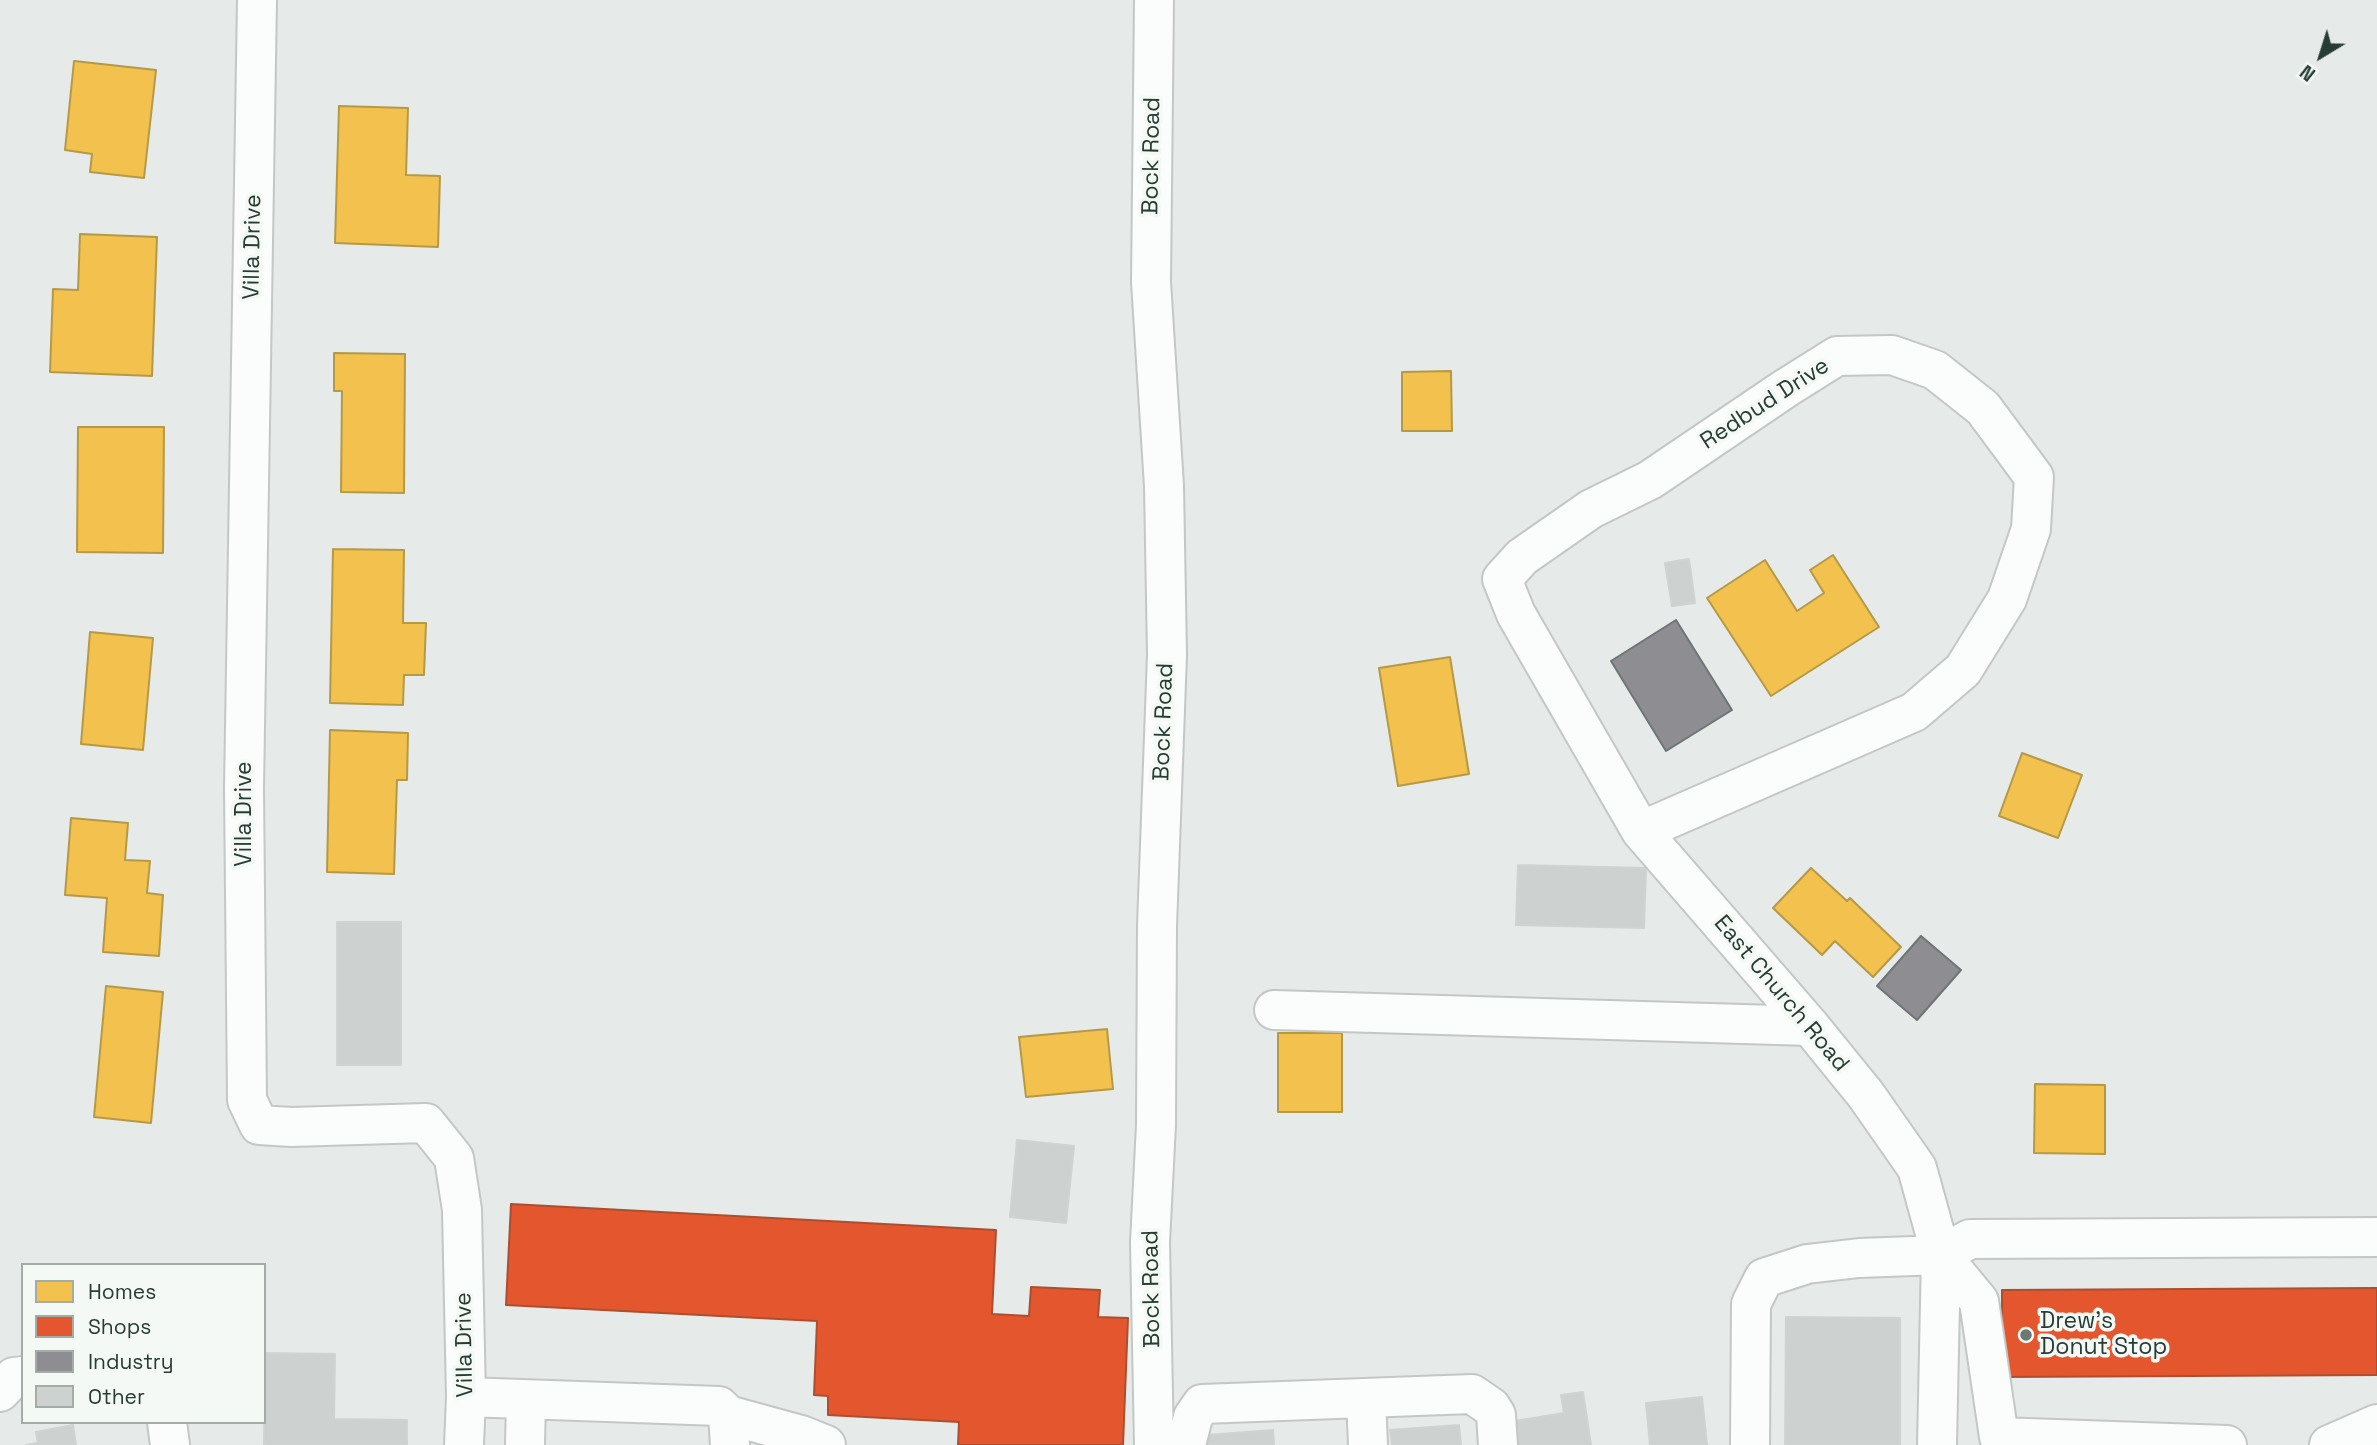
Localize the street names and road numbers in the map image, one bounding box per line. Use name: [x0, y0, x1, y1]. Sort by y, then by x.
street label: Bock Road: [1137, 97, 1167, 215]
street label: Villa Drive: [238, 194, 268, 300]
street label: Redbud Drive: [1696, 352, 1834, 456]
street label: Bock Road: [1148, 663, 1180, 781]
street label: Villa Drive: [231, 761, 259, 867]
street label: East Church Road: [1708, 910, 1854, 1078]
street label: Bock Road: [1137, 1230, 1167, 1348]
street label: Villa Drive: [450, 1292, 480, 1398]

